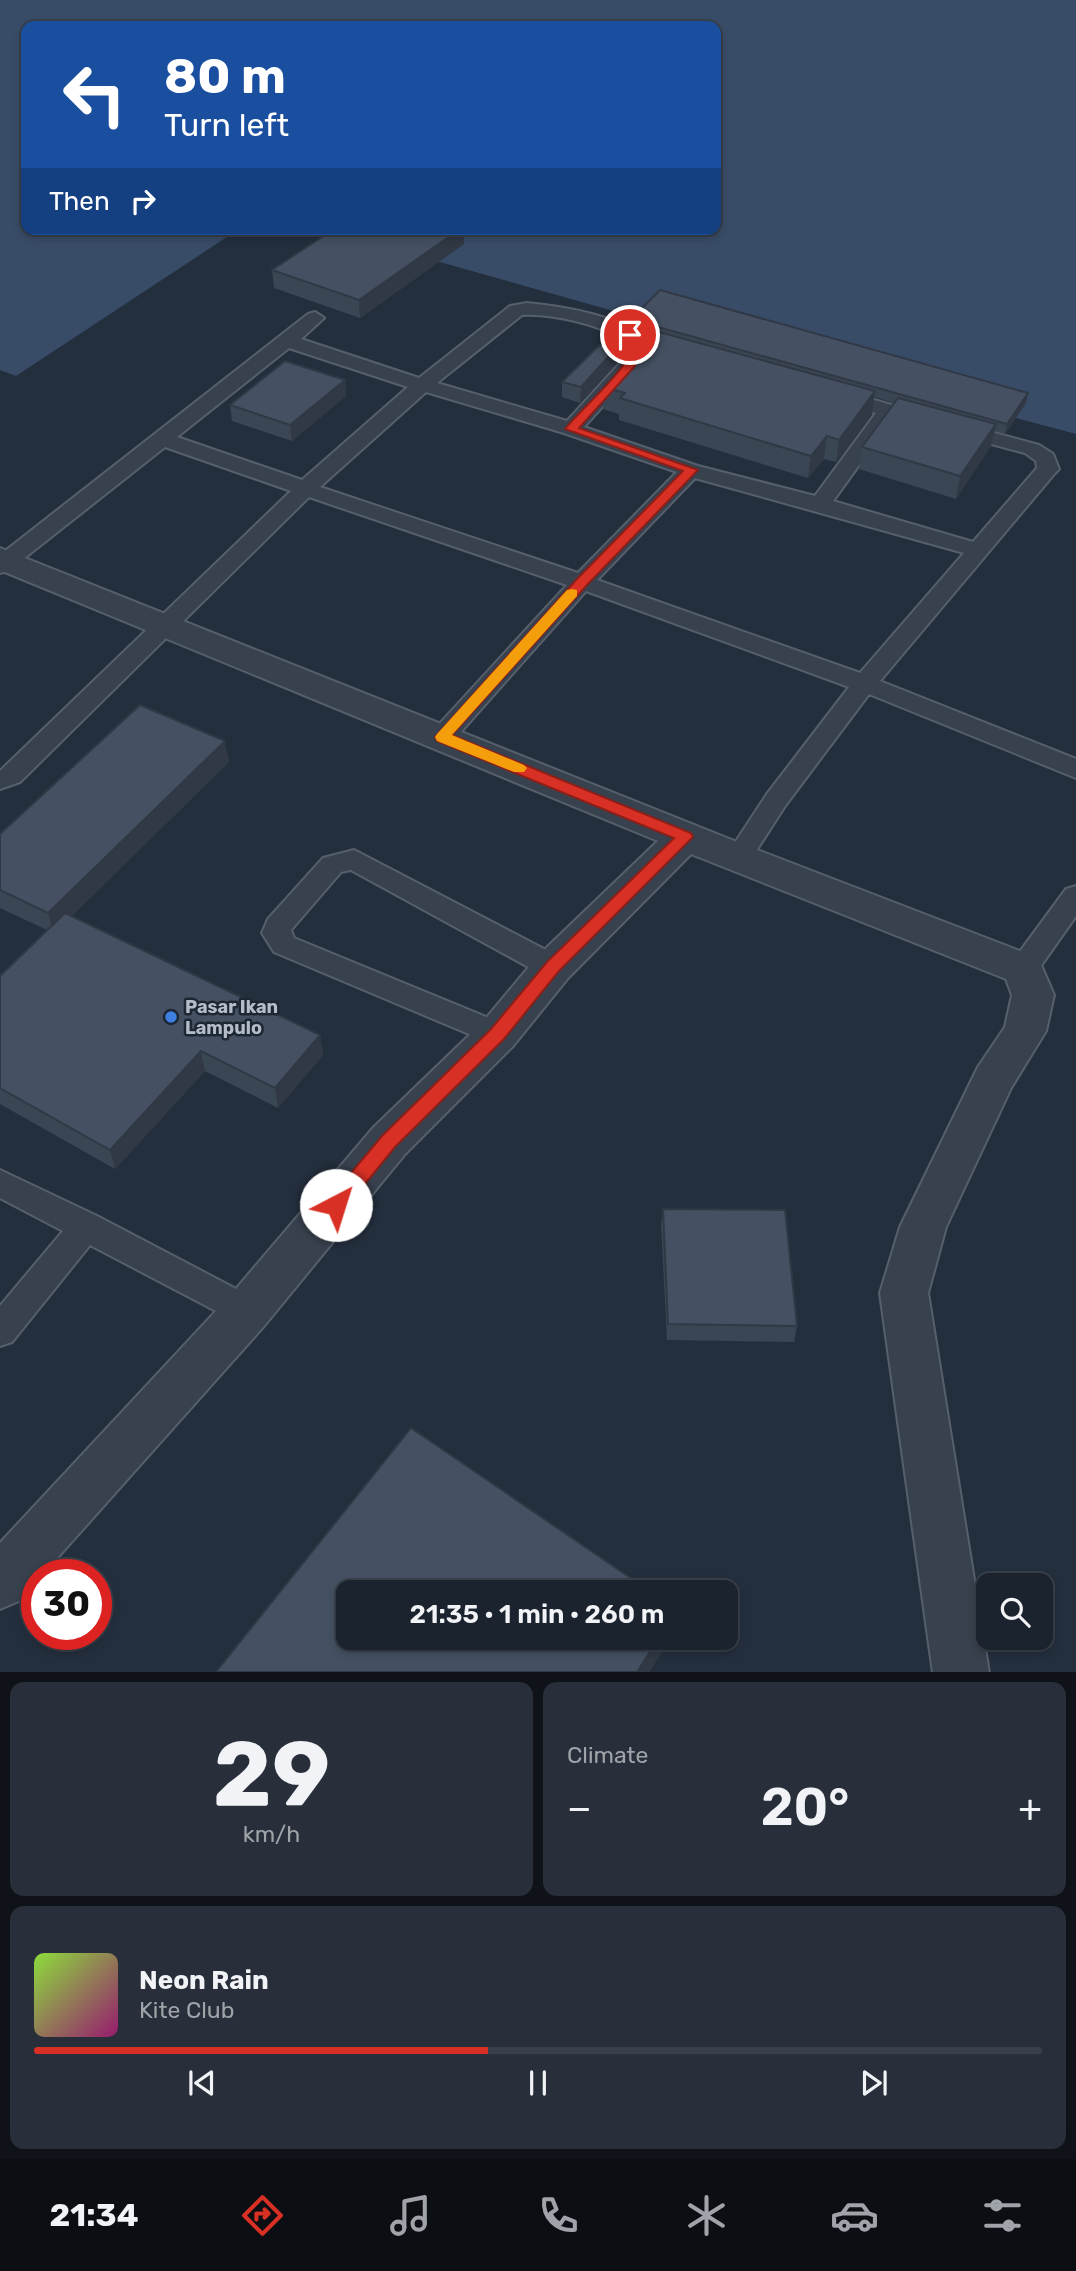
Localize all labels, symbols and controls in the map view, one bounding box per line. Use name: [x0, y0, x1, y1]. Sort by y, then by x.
text: 80 m: [164, 47, 286, 105]
icon: left: [49, 49, 140, 140]
text: Turn left: [164, 106, 289, 144]
icon: right: [124, 182, 162, 220]
text: Then: [49, 186, 110, 217]
pin: [600, 305, 660, 365]
icon: arrive: [611, 316, 649, 354]
place label: Pasar Ikan Lampulo: [185, 996, 278, 1039]
marker: Pasar Ikan Lampulo: [163, 1009, 179, 1025]
position arrow: [299, 1168, 373, 1242]
speed limit sign: 30: [21, 1559, 112, 1650]
map controls: [976, 1573, 1053, 1650]
button: search: [976, 1573, 1053, 1650]
text: 21:35 · 1 min · 260 m: [410, 1599, 664, 1630]
text: 29: [213, 1720, 330, 1828]
text: Climate: [567, 1741, 648, 1769]
text: 20°: [761, 1776, 849, 1838]
text: −: [567, 1785, 592, 1831]
text: +: [1018, 1785, 1042, 1831]
text: km/h: [243, 1820, 300, 1848]
text: Neon Rain: [139, 1965, 269, 1996]
text: Kite Club: [139, 1996, 234, 2024]
icon: previous: [183, 2064, 221, 2102]
icon: pause: [519, 2064, 557, 2102]
icon: next: [855, 2064, 893, 2102]
icon: directions: [238, 2191, 287, 2240]
icon: music: [386, 2191, 435, 2240]
icon: phone: [534, 2191, 583, 2240]
icon: climate: [682, 2191, 731, 2240]
icon: car: [830, 2191, 879, 2240]
icon: filters: [978, 2191, 1027, 2240]
text: 21:34: [50, 2196, 139, 2234]

